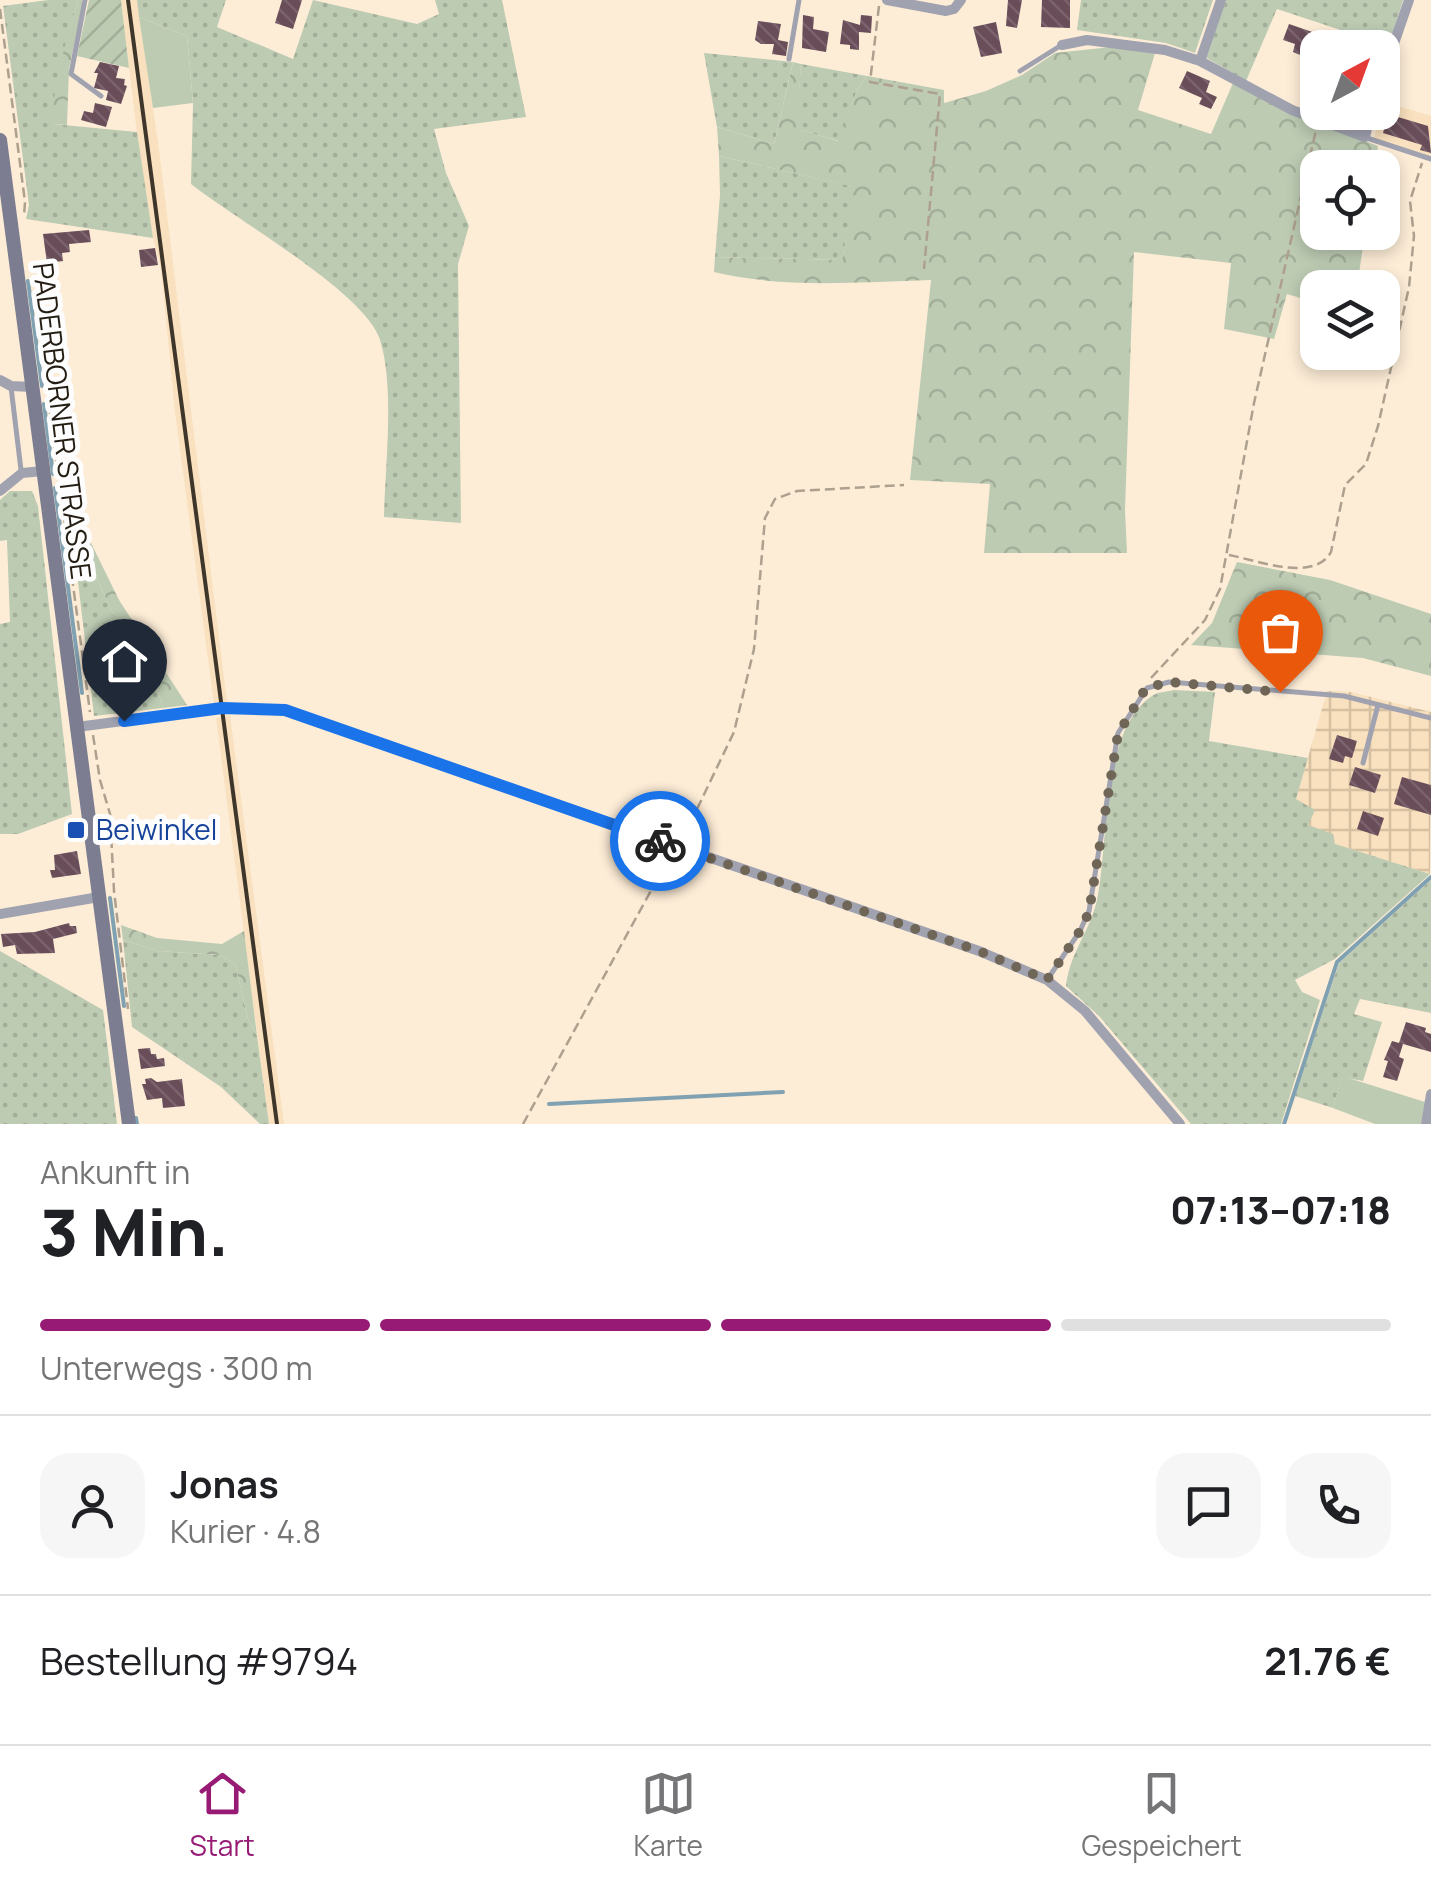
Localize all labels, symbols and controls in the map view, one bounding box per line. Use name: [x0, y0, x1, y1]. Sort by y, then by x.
north arrow: [1300, 30, 1400, 130]
map controls: [1300, 30, 1400, 370]
button: locate: [1300, 150, 1400, 250]
street label: PADERBORNER STRASSE: [25, 260, 101, 581]
button: layers: [1300, 270, 1400, 370]
pin: [1238, 590, 1323, 693]
icon: bag: [1253, 605, 1308, 660]
pin: [82, 619, 167, 722]
icon: home: [97, 634, 152, 689]
courier: [610, 791, 710, 891]
place label: Beiwinkel: [96, 810, 217, 848]
icon: bike: [633, 814, 688, 869]
marker: Beiwinkel: [65, 819, 87, 841]
text: Ankunft in: [40, 1150, 190, 1194]
text: 07:13–07:18: [1170, 1183, 1391, 1235]
text: 3 Min.: [40, 1187, 229, 1276]
text: Unterwegs · 300 m: [40, 1346, 313, 1390]
button: person: [40, 1453, 145, 1558]
button: chat: [1156, 1453, 1261, 1558]
button: phone: [1286, 1453, 1391, 1558]
text: Jonas: [170, 1457, 279, 1509]
text: Kurier · 4.8: [170, 1509, 321, 1553]
text: Bestellung #9794: [40, 1634, 358, 1686]
text: 21.76 €: [1264, 1634, 1391, 1686]
tab: Start: [189, 1766, 255, 1864]
tab: Karte: [633, 1766, 703, 1864]
tab: Gespeichert: [1082, 1766, 1242, 1864]

